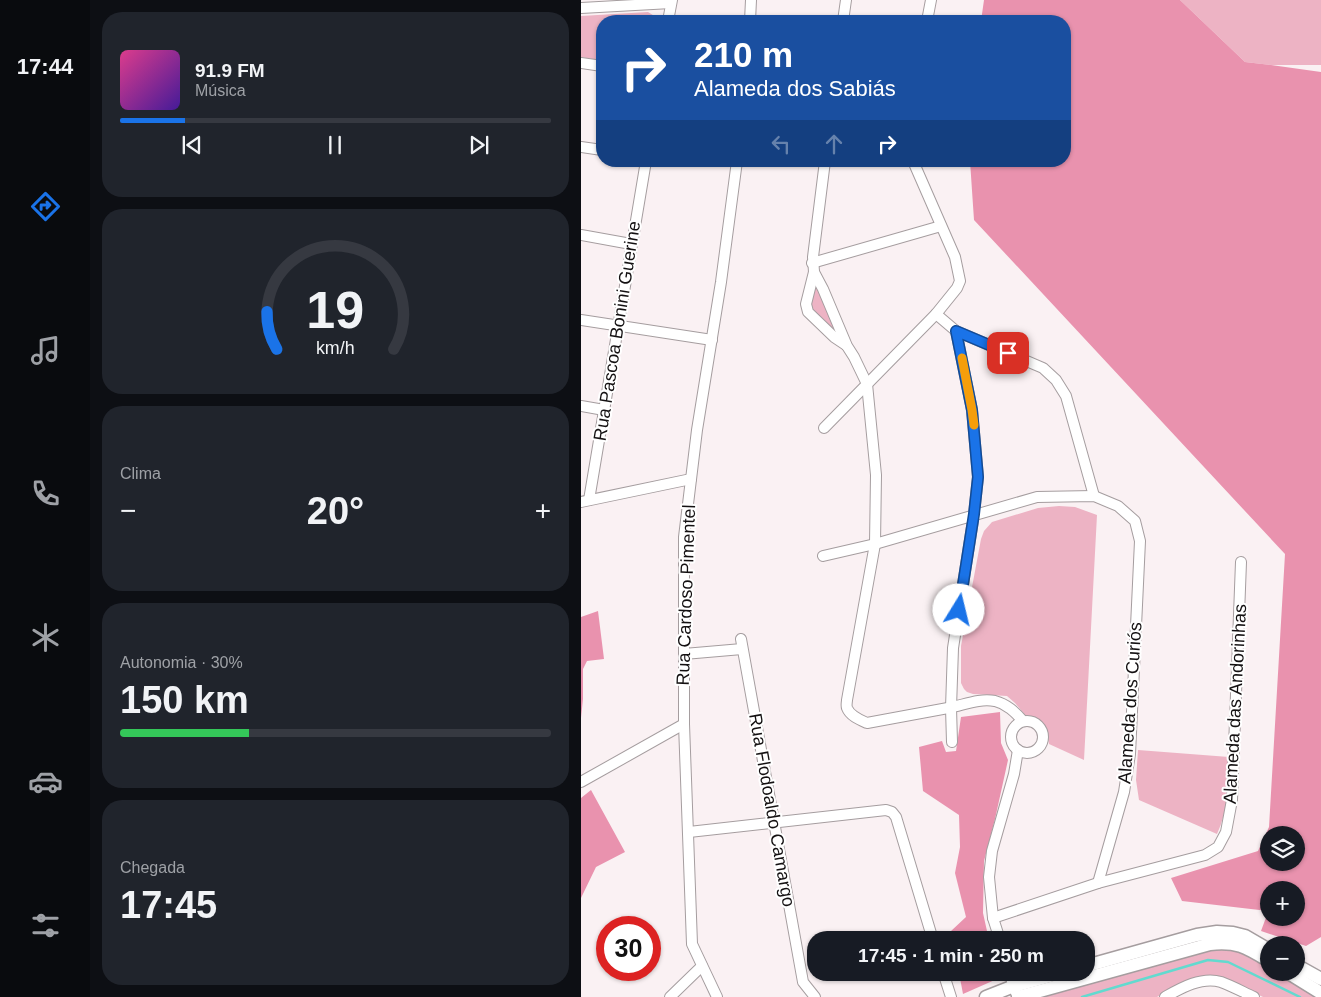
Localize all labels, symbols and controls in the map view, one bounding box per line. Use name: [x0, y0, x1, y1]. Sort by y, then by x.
icon: right: [611, 35, 676, 100]
text: 210 m: [694, 35, 793, 74]
text: 17:44: [17, 54, 73, 79]
text: 91.9 FM: [195, 60, 265, 81]
text: Alameda dos Sabiás: [694, 76, 896, 101]
text: Música: [195, 82, 246, 99]
icon: left: [767, 130, 795, 158]
icon: ahead: [820, 130, 848, 158]
icon: right: [873, 130, 901, 158]
icon: previous: [178, 131, 206, 159]
icon: pause: [321, 131, 349, 159]
icon: next: [465, 131, 493, 159]
icon: directions: [28, 189, 63, 224]
street label: Rua Pascoa Bonini Guerine: [590, 220, 644, 442]
text: 19: [307, 281, 364, 339]
pin: [987, 332, 1029, 374]
icon: music: [28, 333, 63, 368]
text: km/h: [316, 338, 355, 358]
icon: arrive: [994, 339, 1022, 367]
text: Clima: [120, 465, 161, 482]
icon: phone: [28, 476, 63, 511]
text: 20°: [307, 490, 364, 532]
text: −: [120, 495, 136, 526]
text: +: [535, 495, 551, 526]
street label: Rua Cardoso Pimentel: [673, 504, 699, 686]
position arrow: [932, 583, 984, 635]
street label: Alameda das Andorinhas: [1220, 604, 1250, 804]
icon: climate: [28, 620, 63, 655]
street label: Alameda dos Curiós: [1114, 621, 1146, 785]
text: Autonomia · 30%: [120, 654, 243, 671]
text: 150 km: [120, 679, 249, 721]
street label: Rua Flodoaldo Camargo: [745, 712, 799, 908]
icon: car: [28, 764, 63, 799]
map controls: [1260, 826, 1305, 981]
button: layers: [1260, 826, 1305, 871]
text: Chegada: [120, 859, 185, 876]
button: +: [1260, 881, 1305, 926]
text: 17:45: [120, 884, 217, 926]
icon: filters: [28, 908, 63, 943]
speed limit sign: 30: [596, 916, 661, 981]
button: −: [1260, 936, 1305, 981]
text: 17:45 · 1 min · 250 m: [858, 945, 1044, 966]

